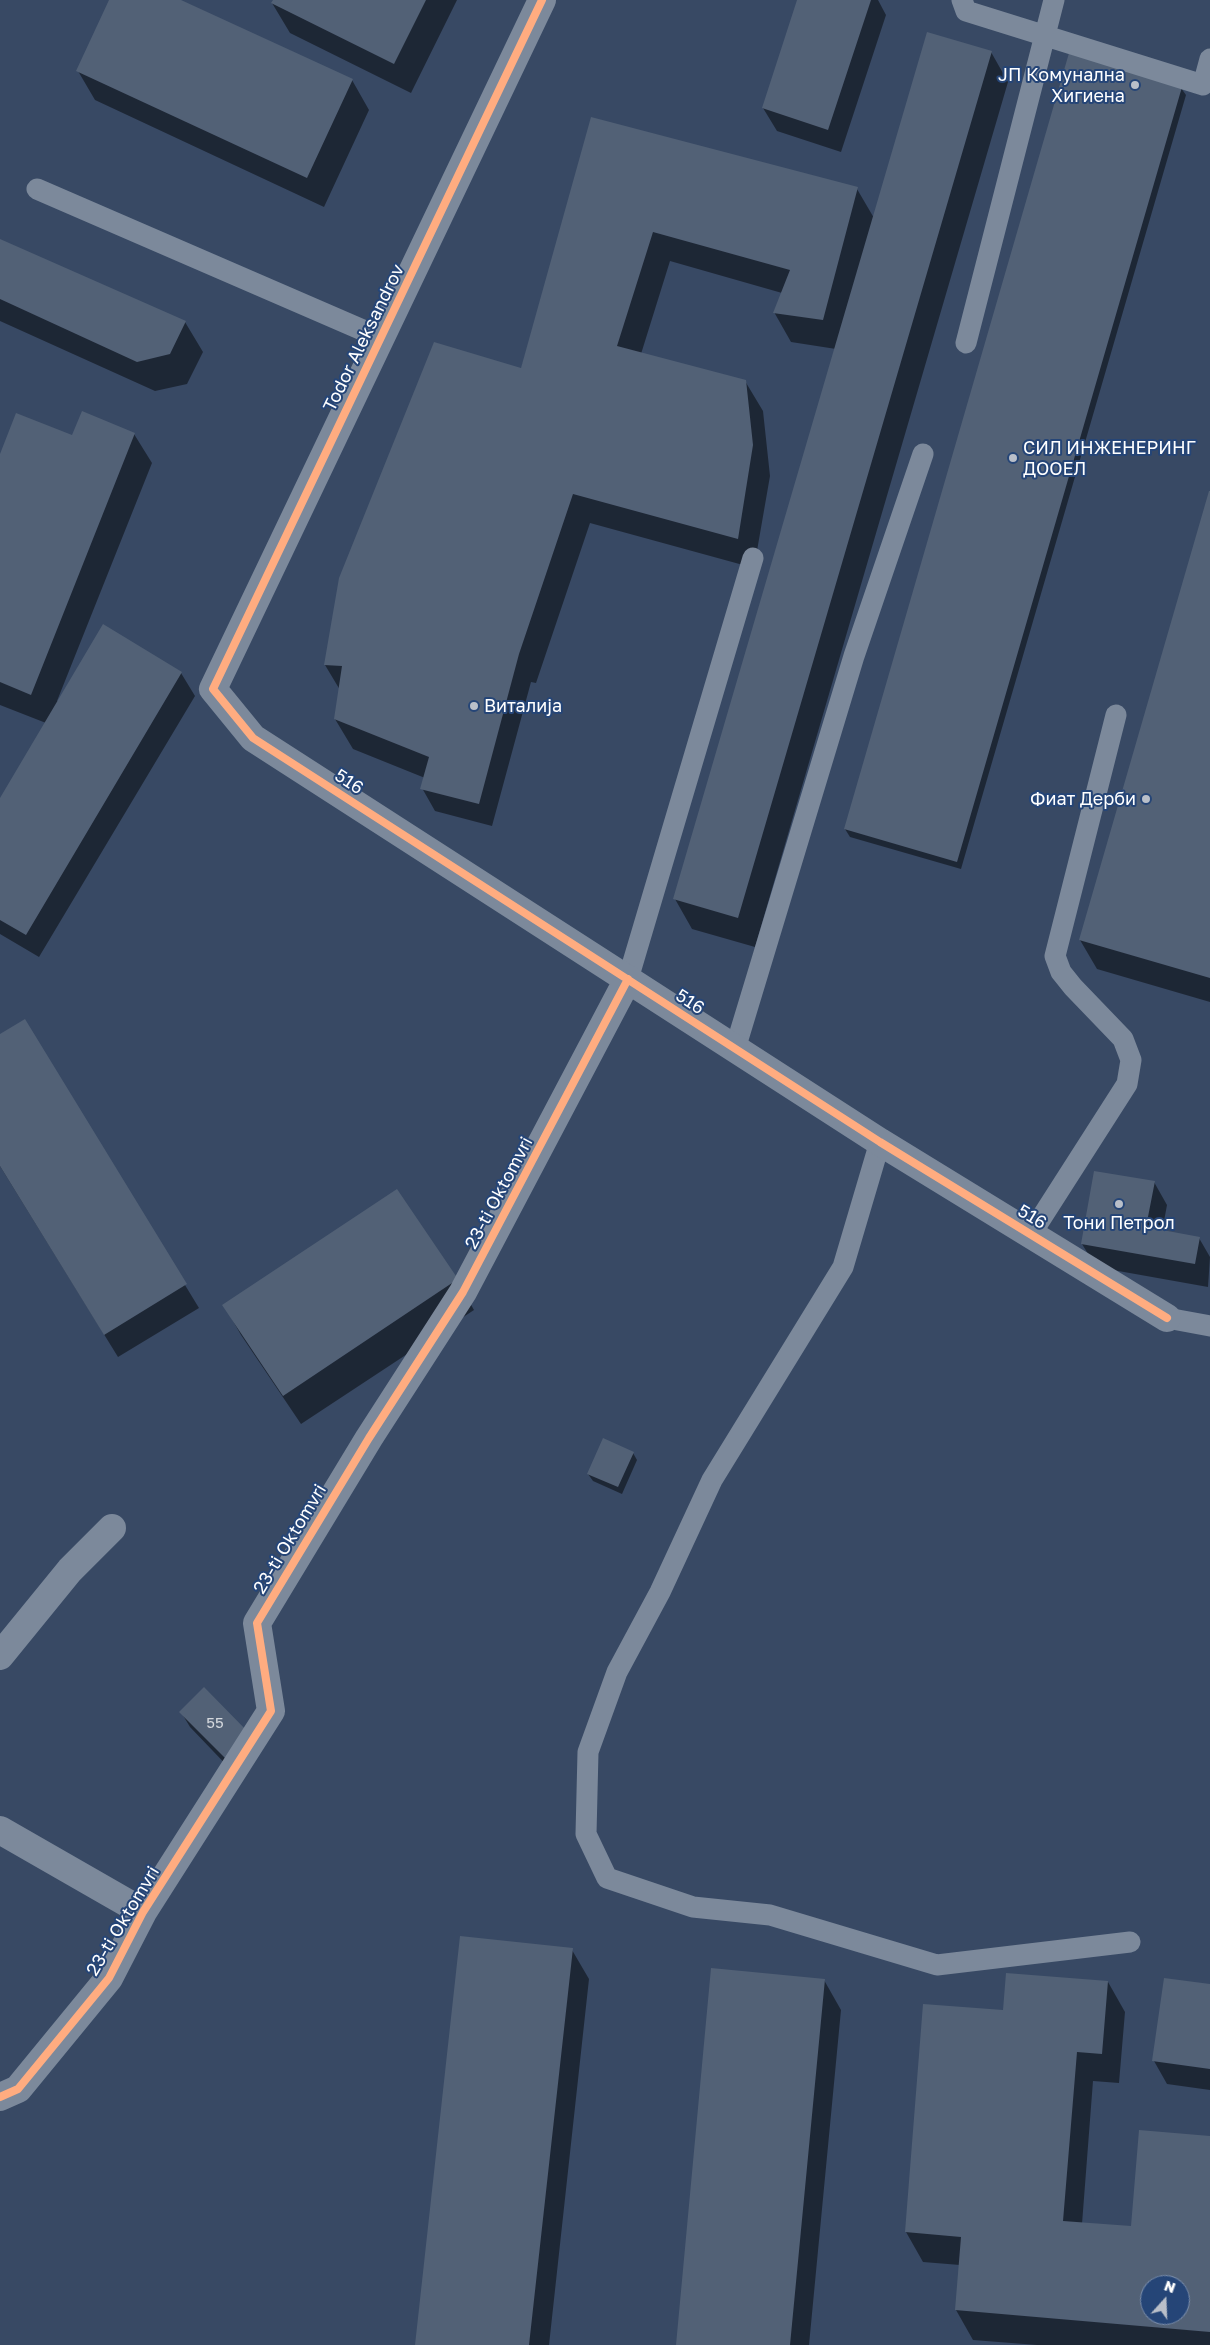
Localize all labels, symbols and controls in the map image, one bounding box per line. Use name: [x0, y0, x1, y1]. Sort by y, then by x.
place label: ЈП Комунална Хигиена: [998, 64, 1125, 106]
marker: ЈП Комунална Хигиена: [1129, 79, 1141, 91]
street label: Todor Aleksandrov: [319, 261, 409, 415]
place label: СИЛ ИНЖЕНЕРИНГ ДООЕЛ: [1023, 437, 1196, 479]
marker: СИЛ ИНЖЕНЕРИНГ ДООЕЛ: [1007, 452, 1019, 464]
place label: Виталија: [484, 695, 562, 717]
marker: Виталија: [468, 700, 480, 712]
street label: 516: [331, 765, 367, 799]
place label: Фиат Дерби: [1030, 788, 1136, 810]
marker: Фиат Дерби: [1140, 793, 1152, 805]
street label: 516: [672, 985, 708, 1019]
street label: 23-ti Oktomvri: [460, 1133, 538, 1253]
marker: Тони Петрол: [1113, 1198, 1125, 1210]
street label: 516: [1014, 1200, 1050, 1234]
place label: Тони Петрол: [1063, 1212, 1175, 1234]
street label: 23-ti Oktomvri: [249, 1480, 331, 1598]
house number: 55: [206, 1714, 224, 1732]
street label: 23-ti Oktomvri: [82, 1862, 164, 1980]
north arrow: [1140, 2275, 1190, 2325]
text: N: [1162, 2277, 1178, 2296]

